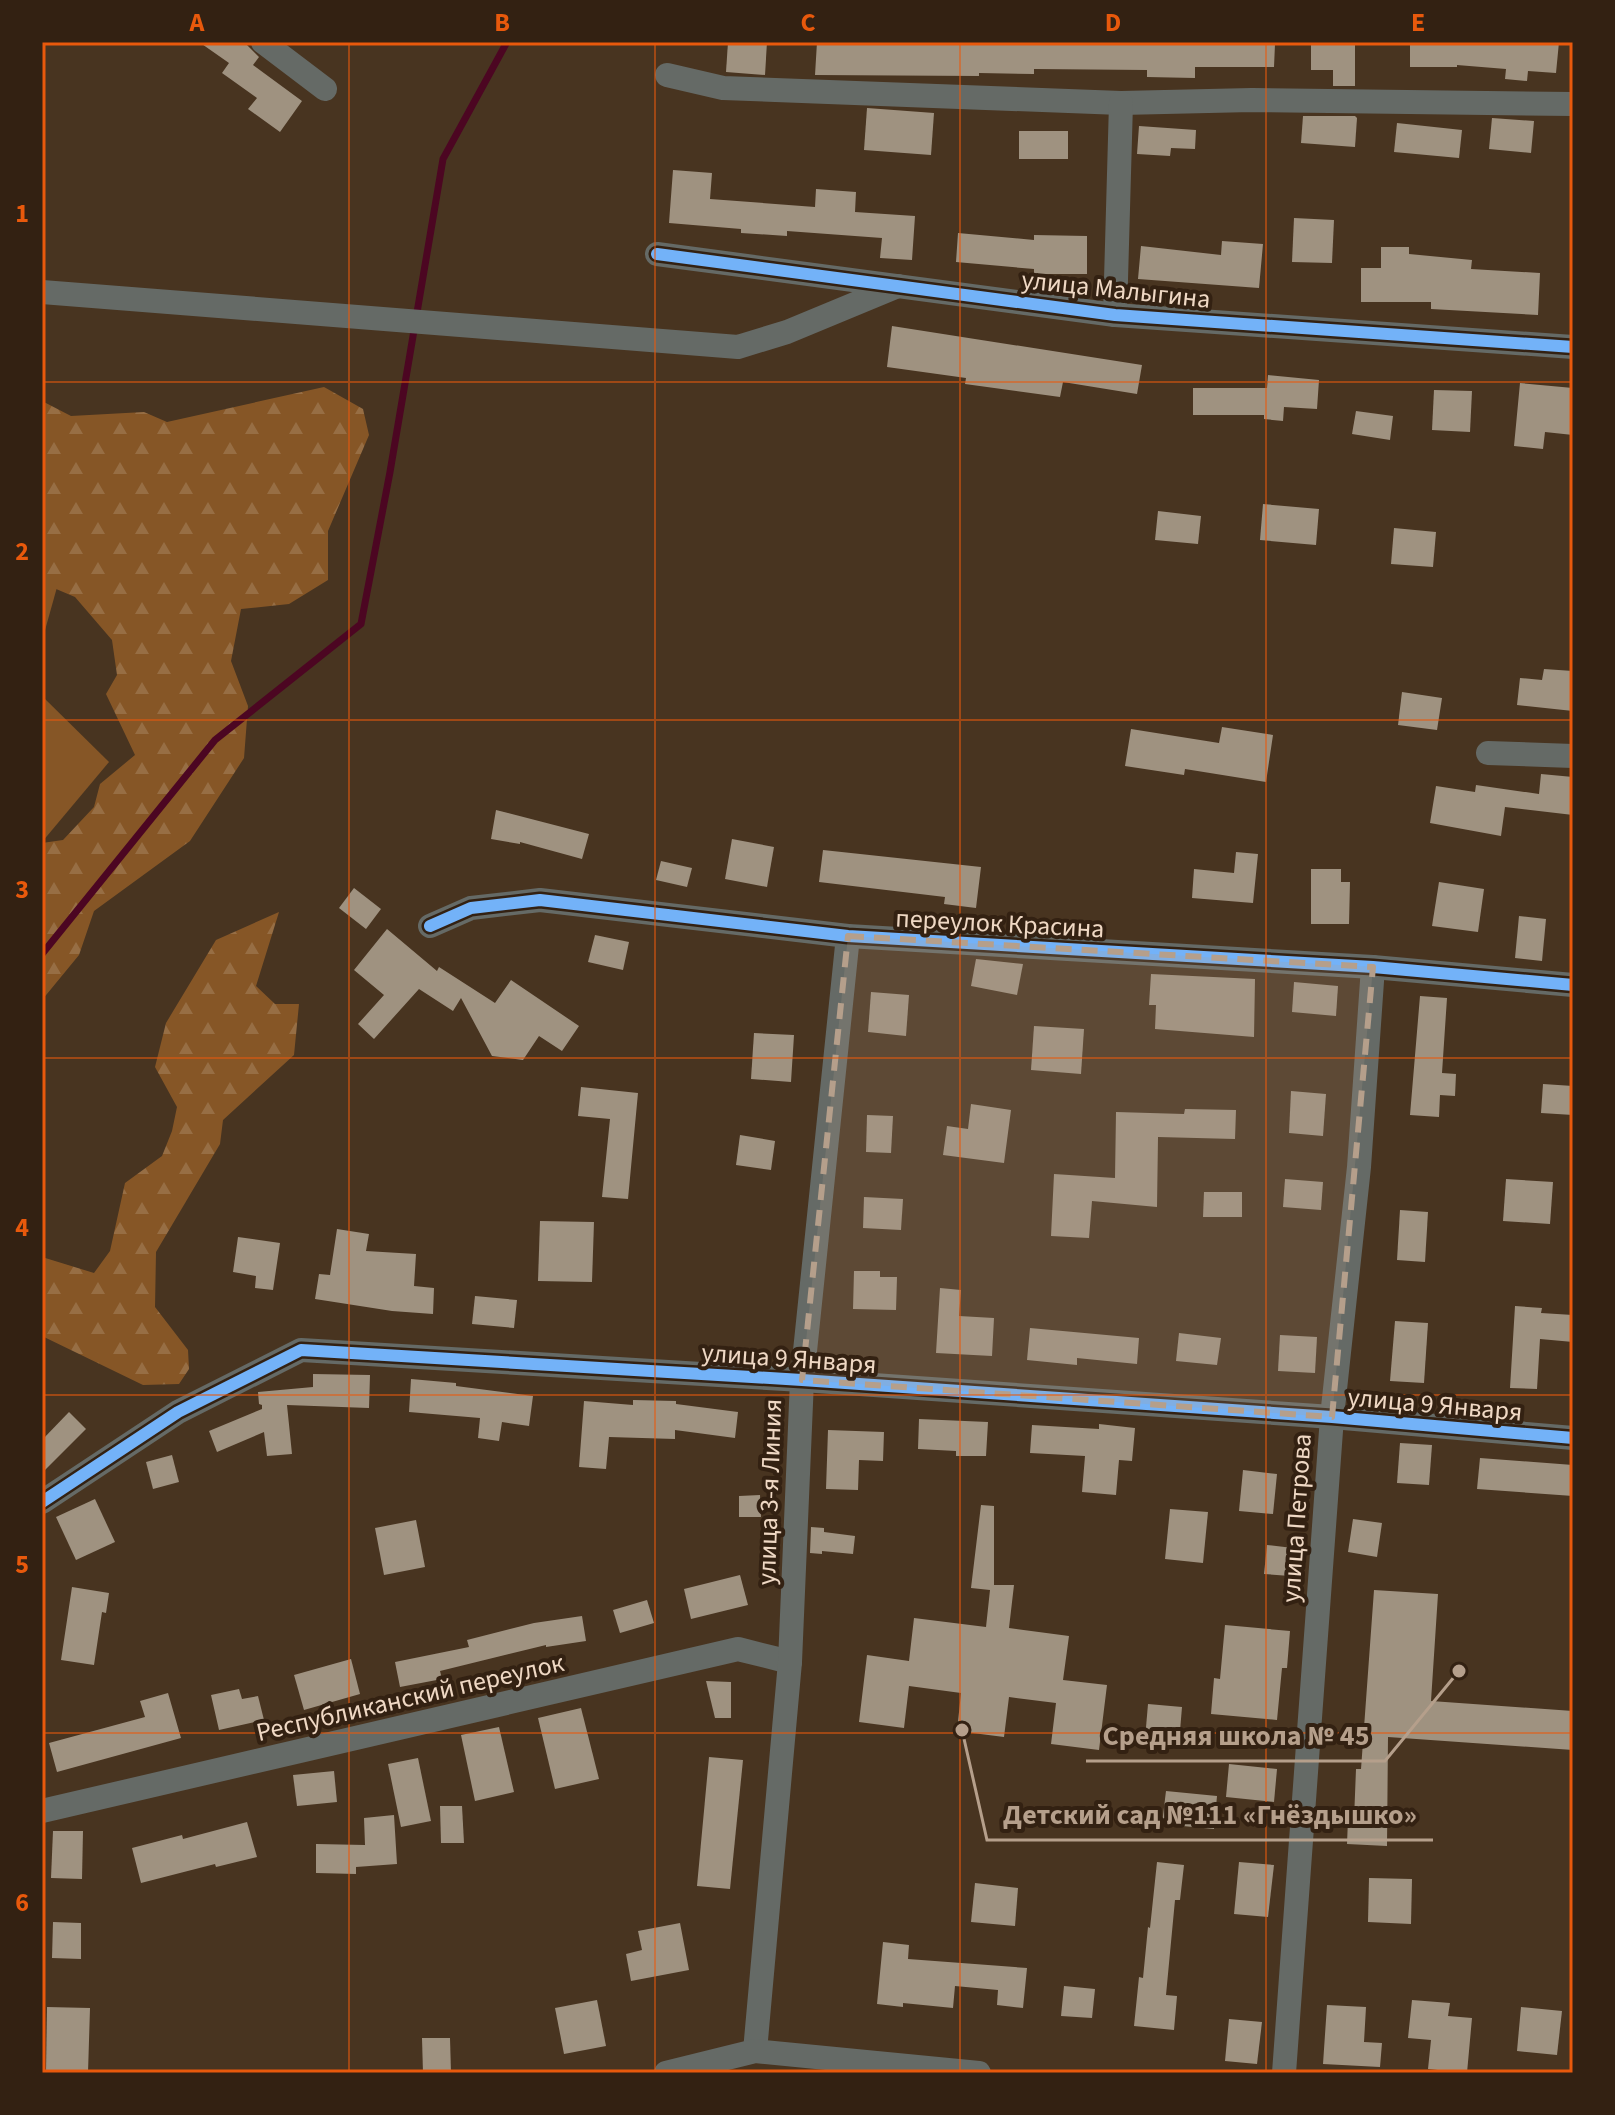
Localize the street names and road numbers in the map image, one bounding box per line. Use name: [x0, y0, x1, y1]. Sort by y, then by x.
street label: улица Малыгина: [1020, 261, 1212, 318]
street label: переулок Красина: [895, 900, 1105, 947]
street label: улица 9 Января: [700, 1334, 878, 1383]
street label: улица 9 Января: [1346, 1378, 1524, 1431]
street label: улица 3-я Линия: [748, 1398, 791, 1586]
street label: улица Петрова: [1272, 1432, 1321, 1604]
street label: Республиканский переулок: [253, 1644, 568, 1751]

